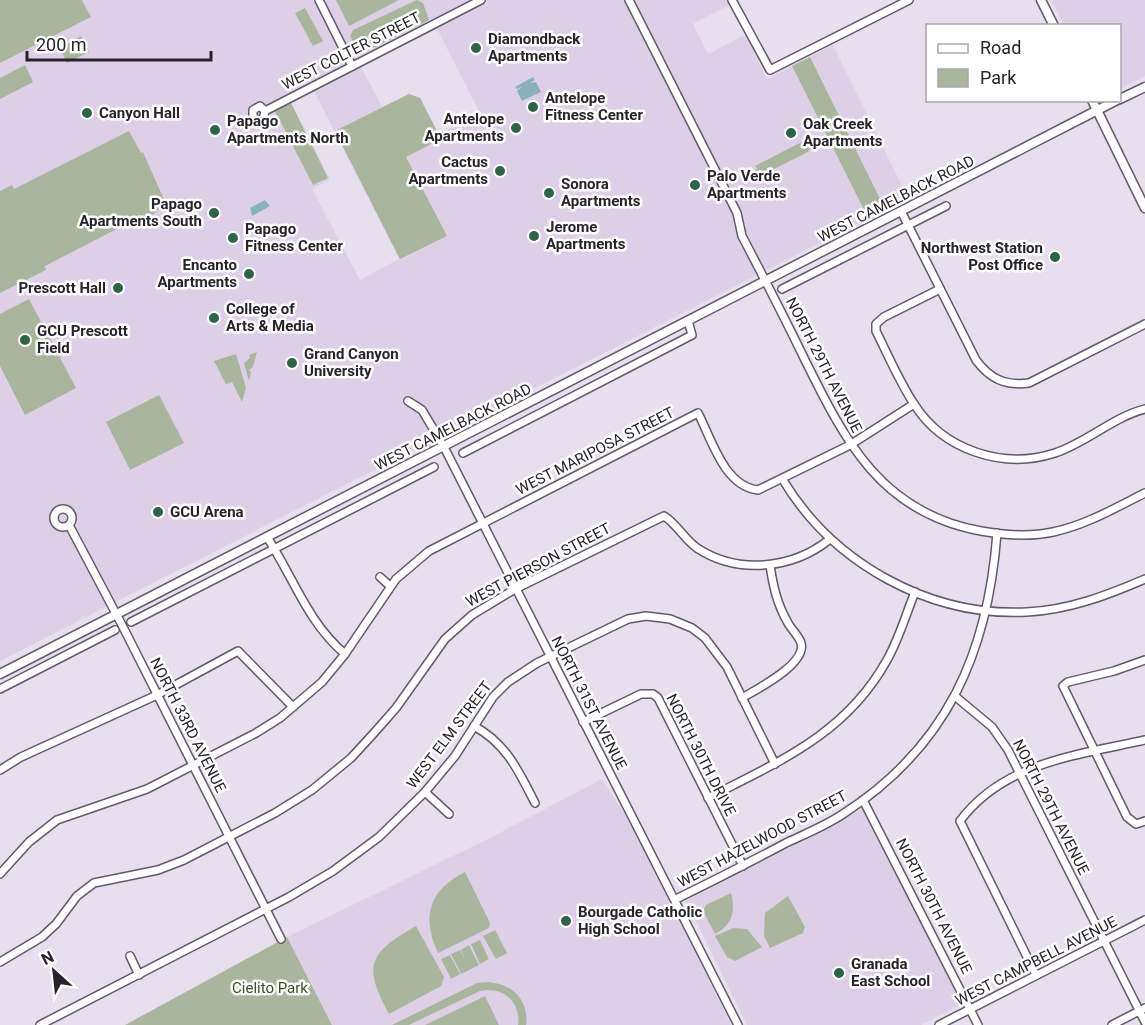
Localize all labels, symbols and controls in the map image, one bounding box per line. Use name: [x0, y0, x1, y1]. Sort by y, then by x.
street label: WEST COLTER STREET: [279, 8, 423, 94]
scale bar: [27, 24, 212, 62]
legend: [926, 24, 1121, 102]
place label: Diamondback Apartments: [488, 30, 581, 65]
text: 200 m: [36, 34, 87, 55]
text: Road: [980, 37, 1021, 58]
marker: Diamondback Apartments: [469, 41, 483, 55]
text: Park: [980, 67, 1017, 88]
place label: Antelope Fitness Center: [545, 89, 643, 124]
marker: Antelope Fitness Center: [526, 100, 540, 114]
place label: Canyon Hall: [99, 104, 180, 122]
marker: Canyon Hall: [80, 106, 94, 120]
place label: Antelope Apartments: [424, 110, 504, 145]
place label: Papago Apartments North: [227, 112, 349, 147]
place label: Oak Creek Apartments: [803, 115, 883, 150]
marker: Antelope Apartments: [509, 121, 523, 135]
marker: Papago Apartments North: [208, 123, 222, 137]
marker: Oak Creek Apartments: [784, 126, 798, 140]
street label: WEST CAMELBACK ROAD: [815, 152, 977, 246]
place label: Cactus Apartments: [408, 153, 488, 188]
marker: Cactus Apartments: [493, 164, 507, 178]
place label: Palo Verde Apartments: [707, 167, 787, 202]
place label: Sonora Apartments: [561, 175, 641, 210]
marker: Palo Verde Apartments: [688, 178, 702, 192]
marker: Sonora Apartments: [542, 186, 556, 200]
place label: Papago Apartments South: [79, 195, 202, 230]
marker: Papago Apartments South: [207, 206, 221, 220]
place label: Jerome Apartments: [546, 218, 626, 253]
place label: Papago Fitness Center: [245, 220, 343, 255]
marker: Jerome Apartments: [527, 229, 541, 243]
marker: Papago Fitness Center: [226, 231, 240, 245]
place label: Northwest Station Post Office: [921, 239, 1043, 274]
marker: Northwest Station Post Office: [1048, 250, 1062, 264]
place label: Encanto Apartments: [157, 256, 237, 291]
marker: Encanto Apartments: [242, 267, 256, 281]
place label: Prescott Hall: [18, 279, 106, 297]
marker: Prescott Hall: [111, 281, 125, 295]
street label: NORTH 29TH AVENUE: [782, 294, 866, 436]
place label: College of Arts & Media: [226, 300, 314, 335]
marker: College of Arts & Media: [207, 311, 221, 325]
place label: GCU Prescott Field: [37, 322, 128, 357]
marker: GCU Prescott Field: [18, 333, 32, 347]
place label: Grand Canyon University: [304, 345, 399, 380]
marker: Grand Canyon University: [285, 356, 299, 370]
street label: WEST CAMELBACK ROAD: [372, 380, 534, 474]
street label: WEST MARIPOSA STREET: [513, 403, 677, 499]
place label: GCU Arena: [170, 503, 244, 521]
marker: GCU Arena: [151, 505, 165, 519]
street label: WEST PIERSON STREET: [463, 519, 613, 611]
street label: NORTH 31ST AVENUE: [548, 633, 631, 773]
street label: NORTH 33RD AVENUE: [146, 655, 230, 796]
street label: WEST ELM STREET: [403, 678, 495, 792]
street label: NORTH 30TH DRIVE: [662, 691, 740, 819]
street label: NORTH 29TH AVENUE: [1009, 736, 1093, 878]
street label: WEST HAZELWOOD STREET: [674, 787, 850, 891]
street label: NORTH 30TH AVENUE: [892, 835, 976, 977]
place label: Bourgade Catholic High School: [578, 903, 702, 938]
street label: WEST CAMPBELL AVENUE: [952, 912, 1120, 1010]
marker: Bourgade Catholic High School: [559, 914, 573, 928]
north arrow: [24, 941, 84, 1001]
text: N: [38, 947, 57, 969]
place label: Granada East School: [851, 955, 930, 990]
marker: Granada East School: [832, 966, 846, 980]
park label: Cielito Park: [232, 979, 308, 997]

